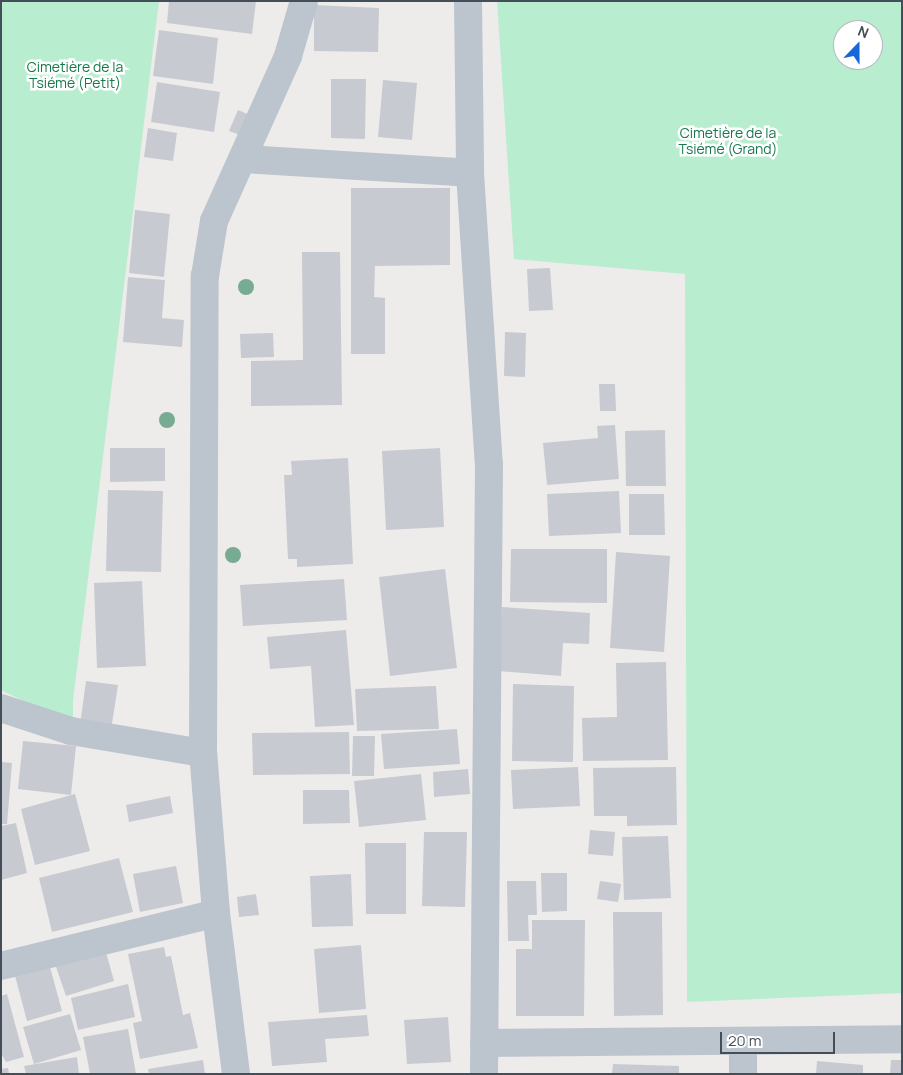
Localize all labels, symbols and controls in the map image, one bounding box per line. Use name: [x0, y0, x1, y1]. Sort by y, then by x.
north arrow: [833, 20, 883, 70]
text: N: [855, 21, 872, 42]
park label: Cimetière de la Tsiémé (Petit): [27, 59, 123, 92]
park label: Cimetière de la Tsiémé (Grand): [678, 125, 778, 158]
scale bar: [723, 1022, 838, 1054]
text: 20 m: [728, 1030, 761, 1051]

